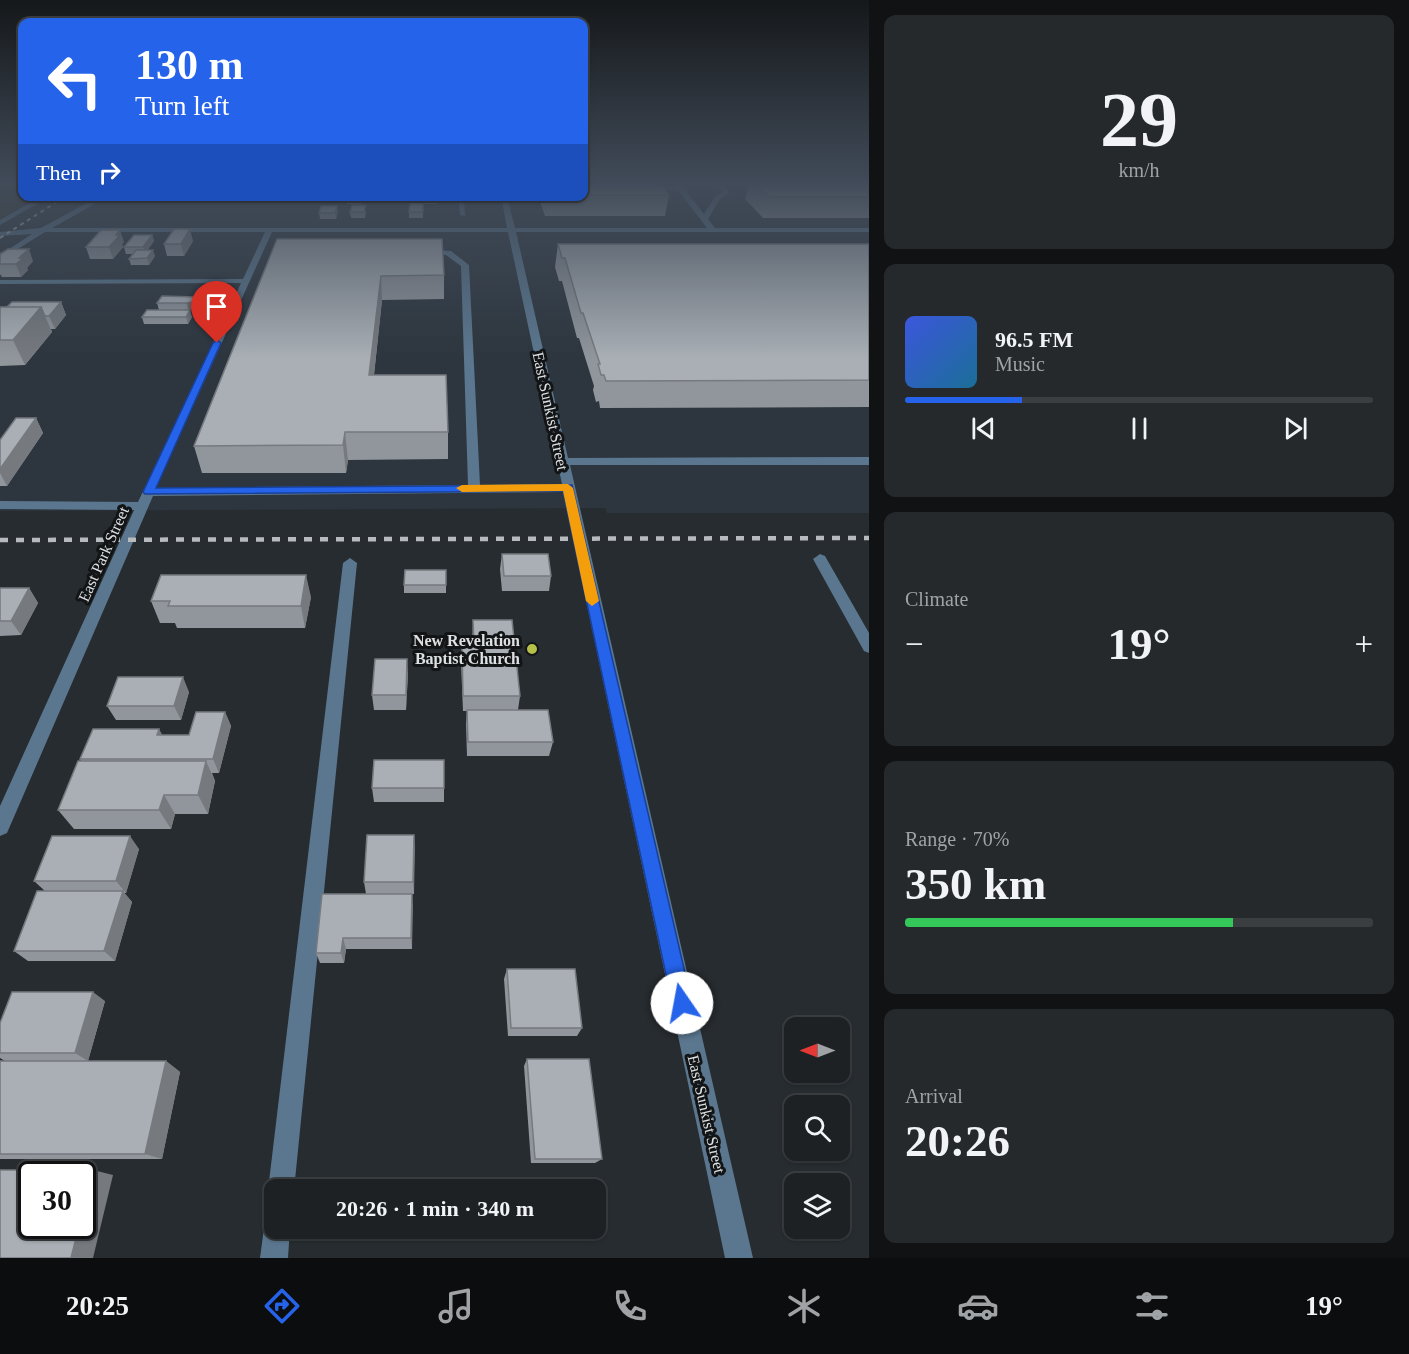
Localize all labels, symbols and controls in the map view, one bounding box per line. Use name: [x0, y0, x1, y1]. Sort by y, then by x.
icon: left: [36, 42, 114, 120]
text: 130 m: [135, 42, 244, 88]
text: 29: [1100, 76, 1178, 163]
text: Turn left: [135, 91, 229, 121]
icon: right: [93, 156, 126, 189]
text: km/h: [1118, 159, 1160, 181]
text: Then: [36, 160, 81, 185]
pin: [191, 281, 242, 343]
icon: arrive: [200, 290, 233, 323]
text: 96.5 FM: [995, 327, 1073, 352]
street label: East Sunkist Street: [530, 350, 572, 473]
text: Music: [995, 353, 1045, 375]
icon: previous: [967, 412, 1000, 445]
icon: pause: [1123, 412, 1156, 445]
icon: next: [1279, 412, 1312, 445]
street label: East Park Street: [75, 504, 132, 604]
text: Climate: [905, 588, 968, 610]
text: 19°: [1108, 619, 1171, 669]
text: −: [905, 626, 924, 662]
text: +: [1354, 626, 1373, 662]
place label: New Revelation Baptist Church: [413, 632, 520, 668]
marker: New Revelation Baptist Church: [525, 642, 539, 656]
text: Range · 70%: [905, 828, 1009, 850]
text: 350 km: [905, 859, 1046, 909]
position arrow: [650, 971, 714, 1035]
north arrow: [784, 1017, 850, 1083]
map controls: [784, 1017, 850, 1239]
street label: East Sunkist Street: [685, 1053, 729, 1175]
text: Arrival: [905, 1085, 963, 1107]
button: search: [784, 1095, 850, 1161]
text: 20:26: [905, 1116, 1010, 1166]
speed limit sign: 30: [18, 1161, 96, 1239]
button: layers: [784, 1173, 850, 1239]
text: 20:26 · 1 min · 340 m: [336, 1196, 534, 1221]
icon: directions: [261, 1285, 303, 1327]
icon: music: [435, 1285, 477, 1327]
icon: phone: [609, 1285, 651, 1327]
icon: climate: [783, 1285, 825, 1327]
icon: car: [957, 1285, 999, 1327]
icon: filters: [1131, 1285, 1173, 1327]
text: 20:25: [66, 1291, 129, 1321]
text: 19°: [1305, 1291, 1343, 1321]

